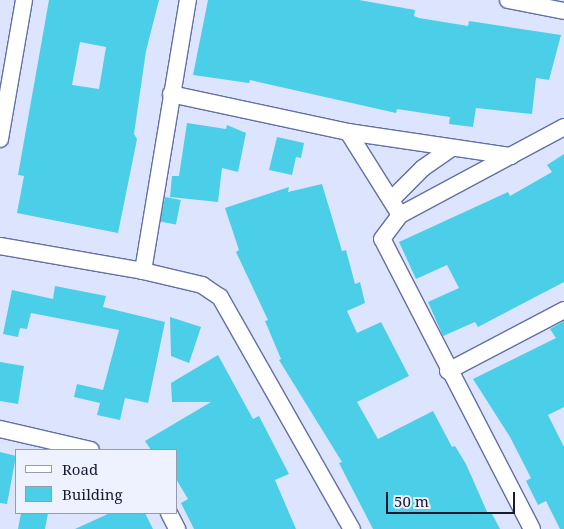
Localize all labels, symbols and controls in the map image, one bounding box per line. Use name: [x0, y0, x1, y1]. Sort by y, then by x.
legend: [15, 449, 178, 514]
text: Road: [62, 459, 98, 479]
scale bar: [389, 482, 518, 514]
text: Building: [62, 484, 123, 504]
text: 50 m: [394, 491, 429, 511]

